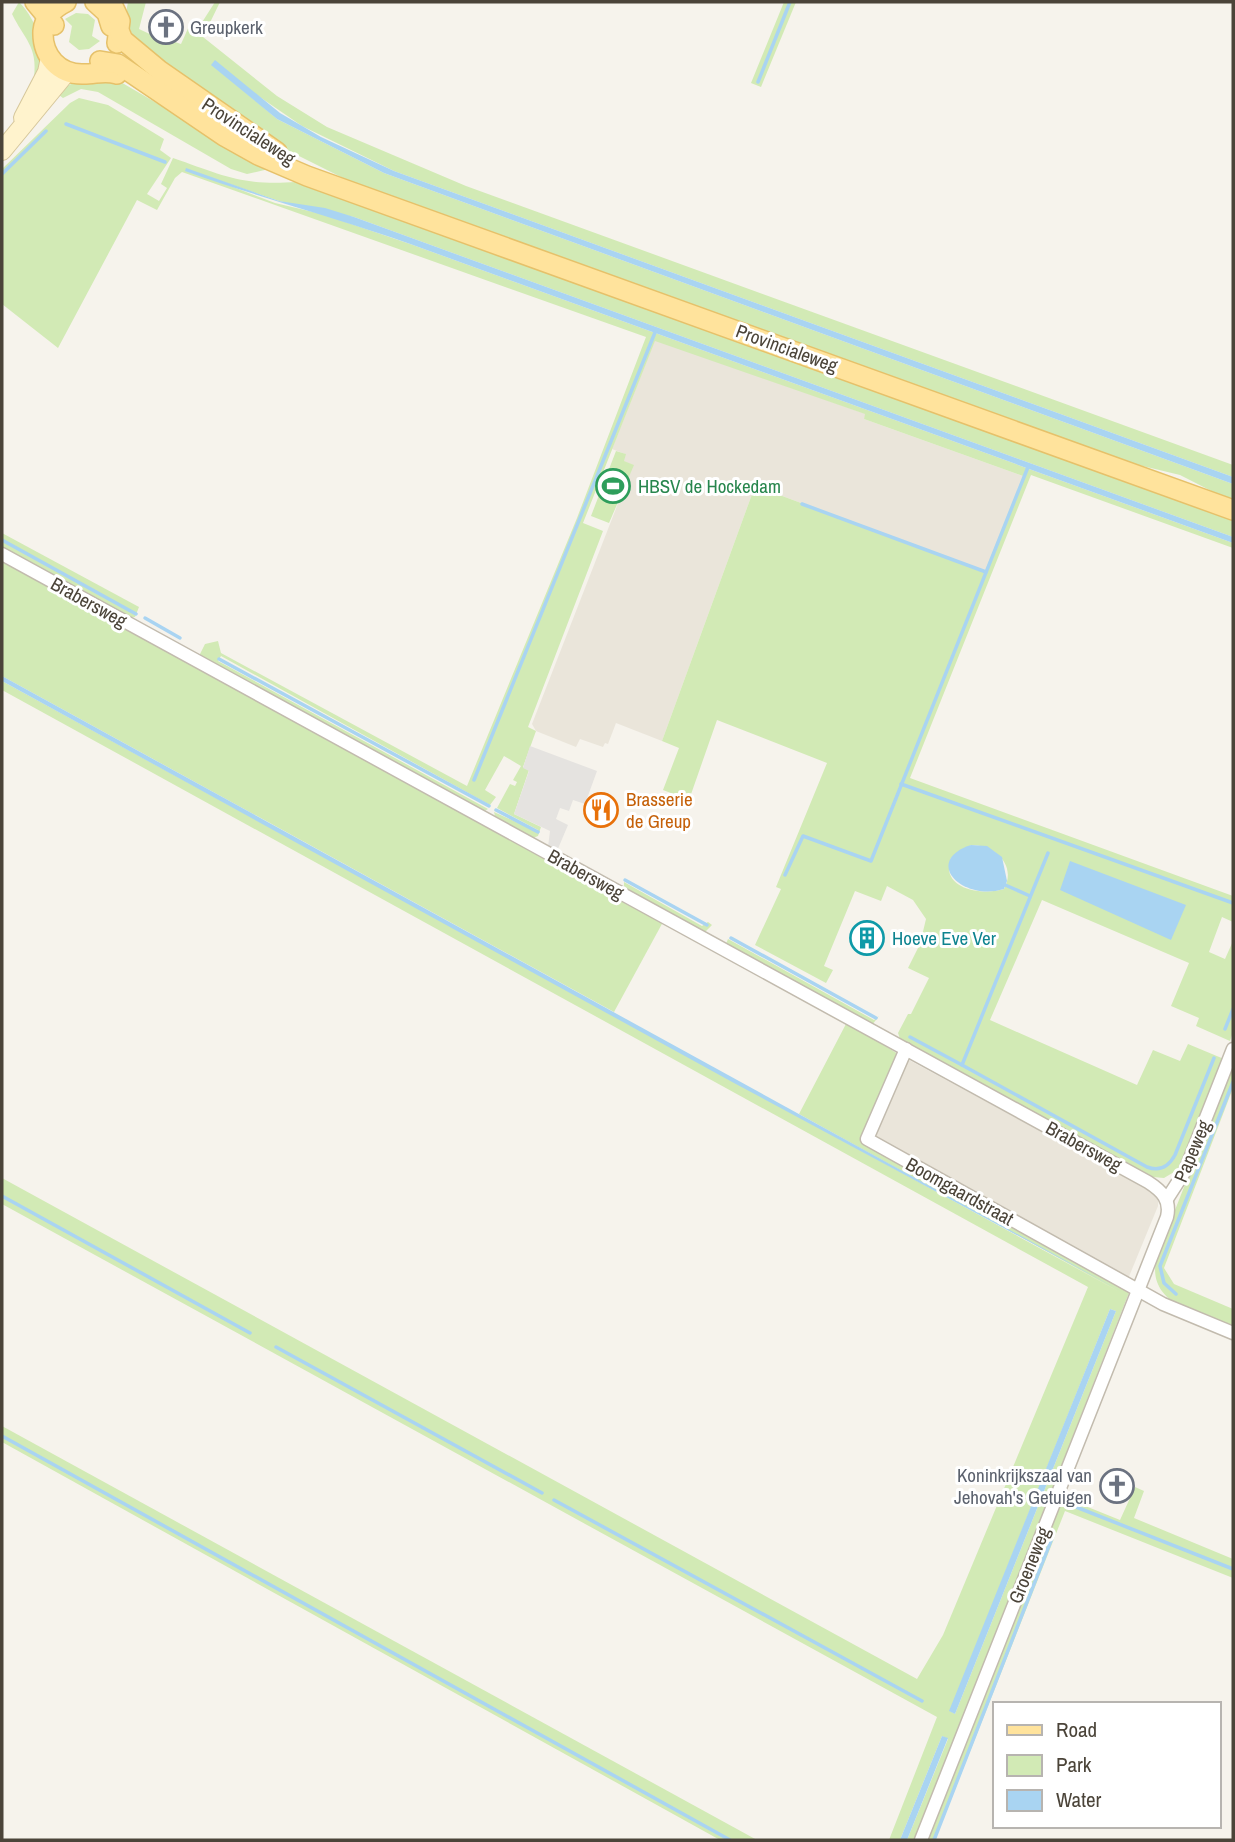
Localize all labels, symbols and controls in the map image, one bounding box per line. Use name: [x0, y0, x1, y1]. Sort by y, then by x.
church icon: Greupkerk: [147, 8, 185, 46]
place label: Greupkerk: [190, 14, 263, 40]
street label: Provincialeweg: [197, 91, 301, 171]
street label: Provincialeweg: [733, 318, 842, 379]
sports icon: HBSV de Hockedam: [594, 467, 632, 505]
place label: HBSV de Hockedam: [638, 473, 781, 499]
street label: Brabersweg: [46, 570, 132, 634]
place label: Brasserie de Greup: [626, 786, 693, 834]
restaurant icon: Brasserie de Greup: [582, 791, 620, 829]
street label: Brabersweg: [543, 842, 629, 906]
building icon: Hoeve Eve Ver: [848, 919, 886, 957]
place label: Hoeve Eve Ver: [892, 925, 997, 951]
street label: Brabersweg: [1041, 1114, 1127, 1178]
street label: Papeweg: [1167, 1116, 1217, 1186]
street label: Boomgaardstraat: [901, 1151, 1019, 1232]
place label: Koninkrijkszaal van Jehovah's Getuigen: [954, 1462, 1092, 1510]
church icon: Koninkrijkszaal van Jehovah's Getuigen: [1098, 1467, 1136, 1505]
street label: Groeneweg: [1002, 1522, 1056, 1607]
legend: [993, 1702, 1221, 1828]
text: Road: [1056, 1715, 1097, 1744]
text: Park: [1056, 1750, 1092, 1779]
text: Water: [1056, 1785, 1102, 1814]

